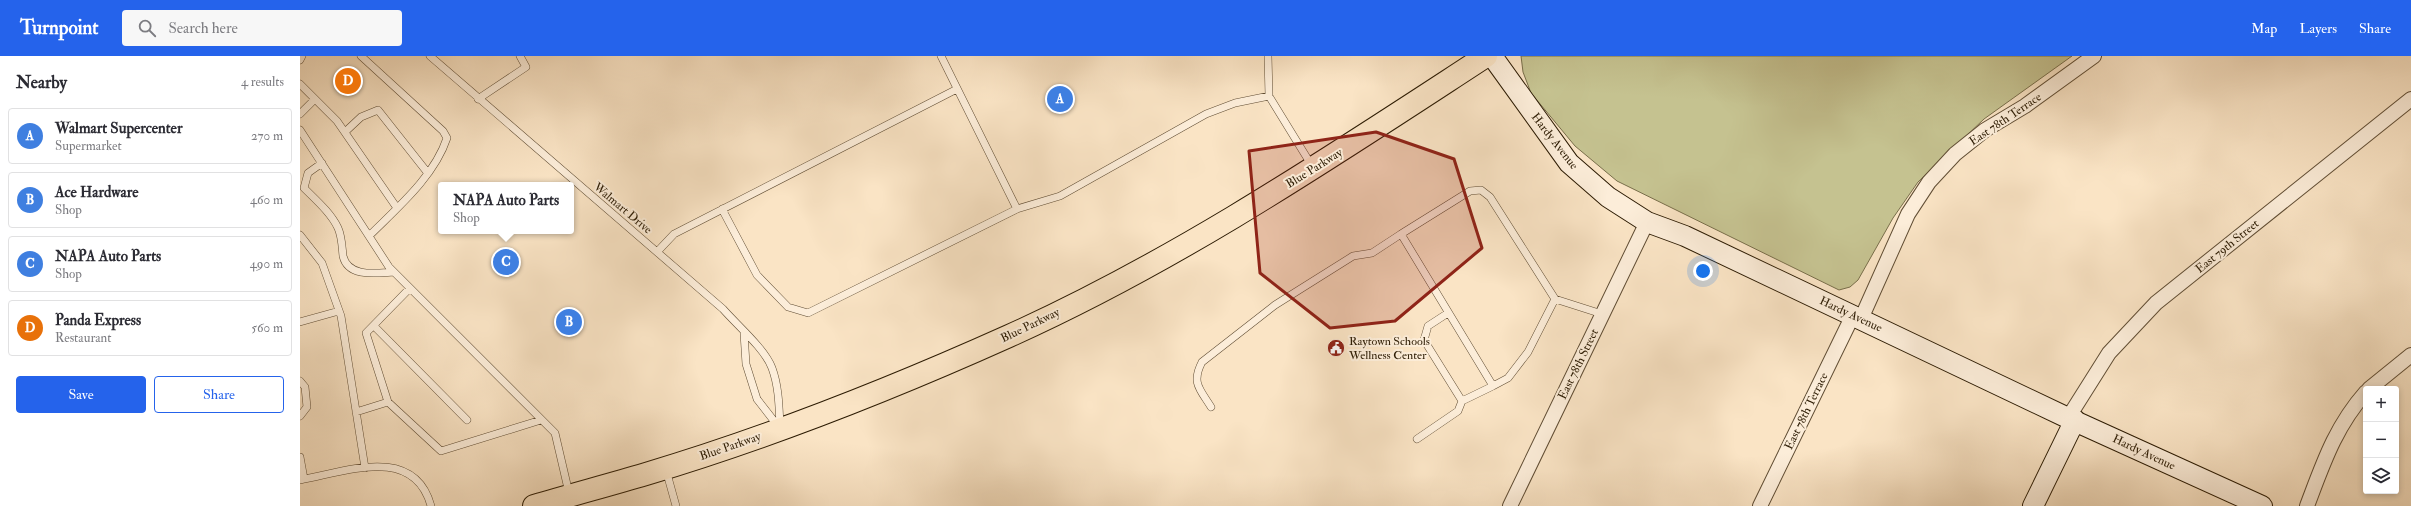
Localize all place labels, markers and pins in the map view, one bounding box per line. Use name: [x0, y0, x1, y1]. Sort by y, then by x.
pin: D: [335, 66, 361, 96]
pin: A: [1047, 84, 1073, 114]
pin: C: [493, 247, 519, 277]
pin: B: [556, 307, 582, 337]
place label: Raytown Schools Wellness Center: [1348, 334, 1430, 363]
public building icon: Raytown Schools Wellness Center: [1326, 338, 1346, 358]

